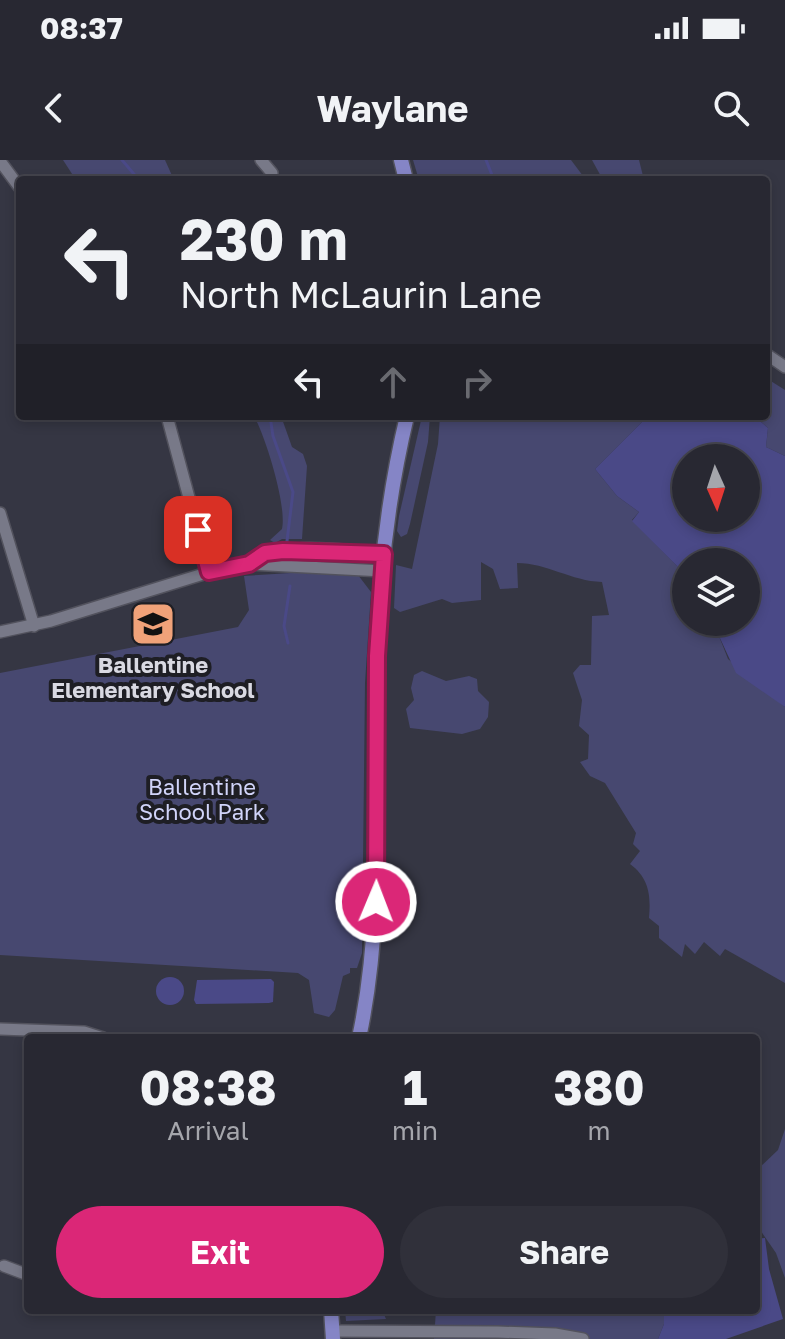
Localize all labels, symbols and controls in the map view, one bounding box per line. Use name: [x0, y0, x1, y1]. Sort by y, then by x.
text: 08:37: [40, 10, 123, 46]
icon: back: [32, 86, 76, 130]
icon: search: [709, 86, 753, 130]
text: Waylane: [316, 87, 469, 130]
text: 230 m: [180, 205, 348, 272]
icon: left: [48, 208, 152, 312]
text: North McLaurin Lane: [180, 273, 542, 316]
icon: left: [287, 360, 331, 404]
icon: ahead: [371, 360, 415, 404]
icon: right: [455, 360, 499, 404]
north arrow: [672, 444, 760, 532]
map controls: [672, 444, 760, 636]
pin: [164, 496, 232, 564]
icon: arrive: [176, 508, 220, 552]
button: layers: [672, 548, 760, 636]
school or university icon: Ballentine Elementary School: [129, 600, 177, 648]
place label: Ballentine Elementary School: [51, 651, 255, 703]
park label: Ballentine School Park: [139, 773, 265, 825]
position arrow: [334, 860, 418, 944]
text: 08:38: [139, 1058, 277, 1116]
text: 1: [403, 1058, 427, 1116]
text: 380: [553, 1058, 645, 1116]
text: Arrival: [167, 1115, 249, 1146]
text: min: [392, 1115, 438, 1146]
text: m: [587, 1115, 610, 1146]
button: Exit: [56, 1206, 384, 1298]
button: Share: [400, 1206, 728, 1298]

